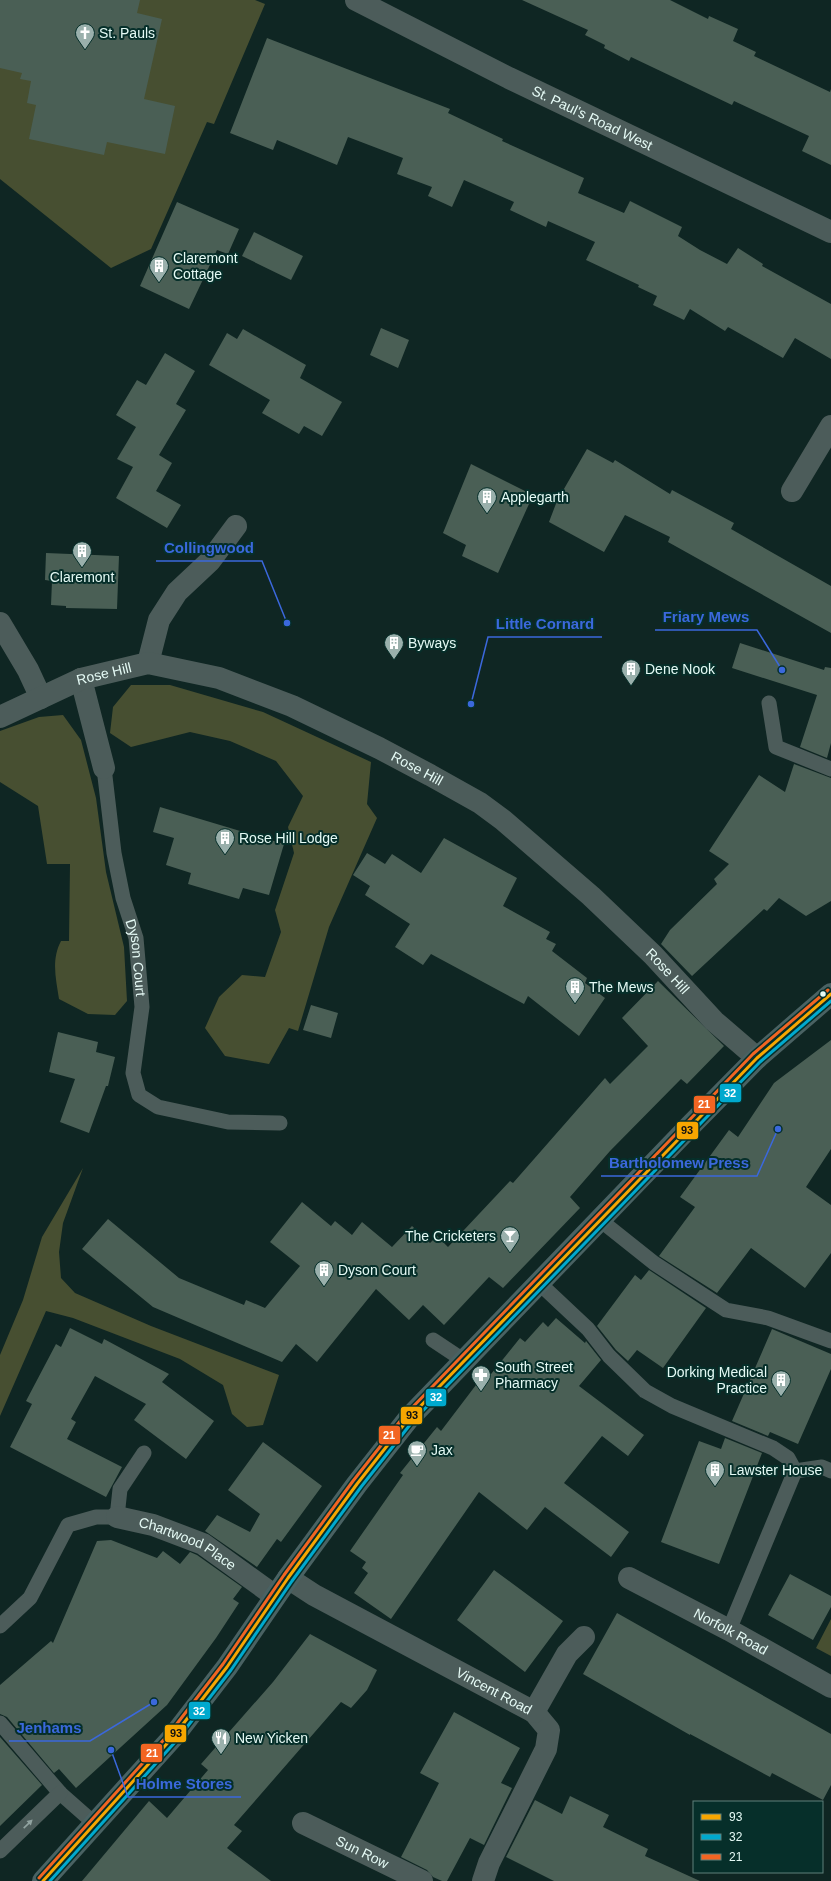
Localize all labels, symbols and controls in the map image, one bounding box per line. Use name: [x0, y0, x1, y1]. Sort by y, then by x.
church icon: St. Pauls: [74, 22, 96, 50]
place label: St. Pauls: [99, 25, 155, 41]
street label: St. Paul's Road West: [529, 82, 655, 153]
place label: Claremont Cottage: [173, 250, 238, 282]
building icon: Claremont Cottage: [148, 255, 170, 283]
building icon: Applegarth: [476, 486, 498, 514]
place label: Applegarth: [501, 489, 569, 505]
callout: Collingwood: [156, 534, 262, 561]
text: Collingwood: [164, 539, 254, 556]
building icon: Claremont: [71, 540, 93, 568]
place label: Claremont: [50, 569, 114, 585]
callout: Friary Mews: [655, 603, 757, 630]
text: Friary Mews: [663, 608, 749, 625]
callout: Little Cornard: [488, 610, 602, 637]
text: Little Cornard: [496, 615, 594, 632]
building icon: Byways: [383, 632, 405, 660]
place label: Byways: [408, 635, 456, 651]
building icon: Dene Nook: [620, 658, 642, 686]
street label: Rose Hill: [75, 659, 133, 688]
place label: Dene Nook: [645, 661, 716, 677]
street label: Rose Hill: [389, 748, 446, 789]
building icon: Rose Hill Lodge: [214, 827, 236, 855]
place label: Rose Hill Lodge: [239, 830, 338, 846]
street label: Dyson Court: [122, 917, 149, 997]
street label: Rose Hill: [643, 945, 693, 997]
building icon: The Mews: [564, 976, 586, 1004]
place label: The Mews: [589, 979, 654, 995]
unlabelled marker: [818, 989, 828, 999]
line badge: 32: [719, 1083, 742, 1103]
text: 32: [724, 1087, 736, 1099]
line badge: 21: [693, 1095, 716, 1114]
text: 21: [698, 1098, 710, 1110]
line badge: 93: [676, 1121, 699, 1140]
text: 93: [681, 1124, 693, 1136]
callout: Bartholomew Press: [601, 1149, 757, 1176]
text: Bartholomew Press: [609, 1154, 749, 1171]
bar icon: The Cricketers: [499, 1225, 521, 1253]
place label: The Cricketers: [405, 1228, 496, 1244]
building icon: Dyson Court: [313, 1259, 335, 1287]
place label: Dyson Court: [338, 1262, 416, 1278]
place label: South Street Pharmacy: [495, 1359, 573, 1391]
pharmacy icon: South Street Pharmacy: [470, 1364, 492, 1392]
place label: Dorking Medical Practice: [667, 1364, 767, 1396]
building icon: Dorking Medical Practice: [770, 1369, 792, 1397]
line badge: 32: [425, 1388, 447, 1407]
text: 32: [430, 1391, 442, 1403]
line badge: 93: [400, 1406, 423, 1425]
text: 93: [406, 1409, 418, 1421]
line badge: 21: [378, 1425, 401, 1445]
text: 21: [383, 1429, 395, 1441]
cafe icon: Jax: [406, 1439, 428, 1467]
place label: Jax: [431, 1442, 453, 1458]
building icon: Lawster House: [704, 1459, 726, 1487]
place label: Lawster House: [729, 1462, 823, 1478]
street label: Chartwood Place: [137, 1514, 239, 1573]
street label: Norfolk Road: [691, 1605, 771, 1658]
street label: Vincent Road: [453, 1664, 535, 1718]
line badge: 32: [188, 1701, 211, 1720]
text: 32: [193, 1705, 205, 1717]
callout: Jenhams: [9, 1714, 90, 1741]
text: Jenhams: [16, 1719, 82, 1736]
line badge: 93: [164, 1724, 187, 1743]
text: 93: [170, 1727, 182, 1739]
restaurant icon: New Yicken: [210, 1727, 232, 1755]
place label: New Yicken: [235, 1730, 308, 1746]
line badge: 21: [140, 1743, 163, 1763]
text: 21: [146, 1747, 158, 1759]
callout: Holme Stores: [128, 1770, 241, 1797]
text: Holme Stores: [136, 1775, 232, 1792]
legend: [693, 1801, 823, 1873]
text: 93: [729, 1810, 743, 1824]
one-way arrow: [23, 1819, 33, 1828]
text: 32: [729, 1830, 743, 1844]
street label: Sun Row: [333, 1832, 392, 1872]
text: 21: [729, 1850, 743, 1864]

